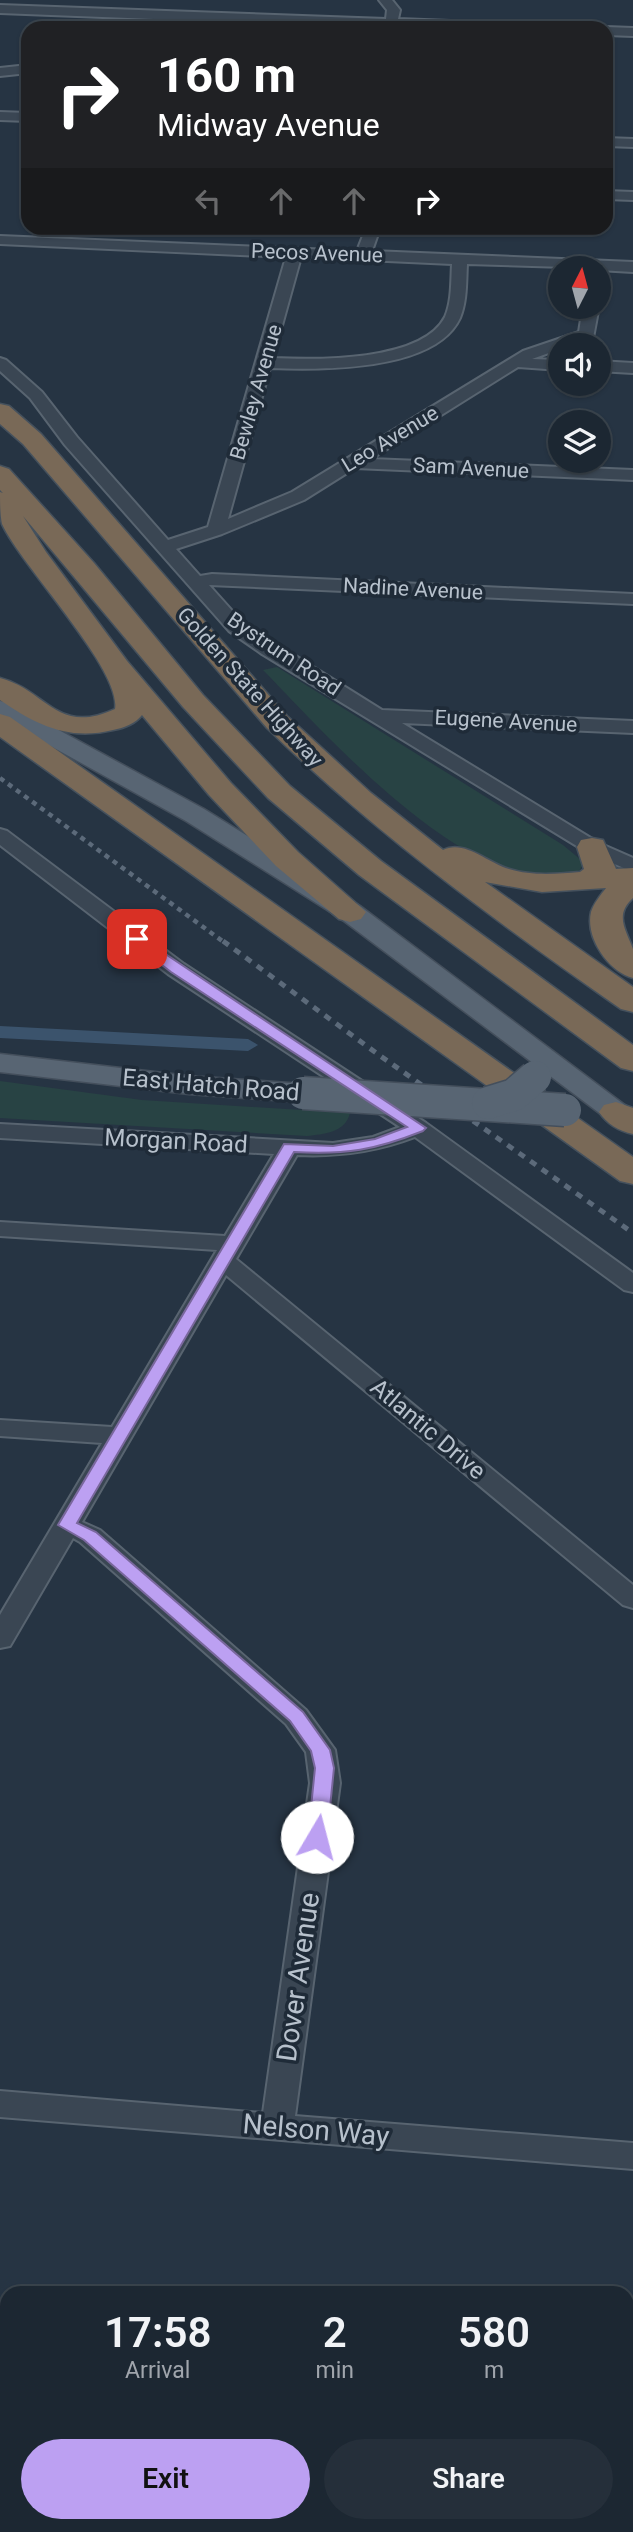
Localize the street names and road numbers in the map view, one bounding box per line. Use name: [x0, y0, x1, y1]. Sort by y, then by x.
street label: Pecos Avenue: [251, 239, 383, 267]
street label: Bewley Avenue: [225, 321, 287, 463]
street label: Leo Avenue: [337, 401, 443, 477]
street label: Sam Avenue: [412, 453, 530, 483]
street label: Nadine Avenue: [342, 573, 484, 605]
street label: Golden State Highway: [172, 603, 328, 771]
street label: Bystrum Road: [223, 607, 345, 701]
street label: Eugene Avenue: [434, 705, 578, 737]
street label: East Hatch Road: [121, 1063, 301, 1107]
street label: Morgan Road: [104, 1123, 248, 1159]
street label: Atlantic Drive: [365, 1373, 491, 1485]
street label: Dover Avenue: [270, 1890, 326, 2064]
street label: Nelson Way: [241, 2107, 391, 2153]

